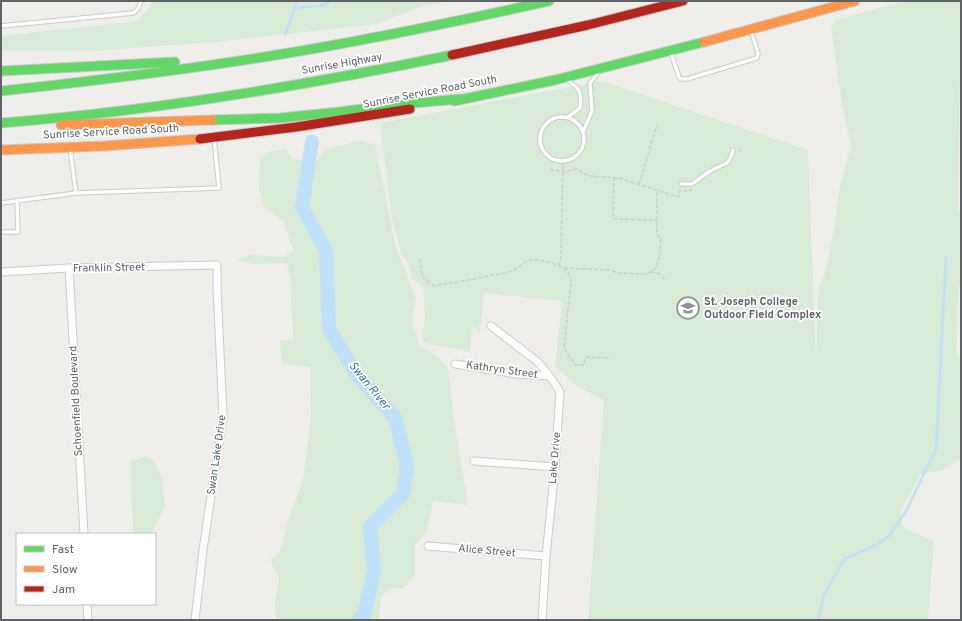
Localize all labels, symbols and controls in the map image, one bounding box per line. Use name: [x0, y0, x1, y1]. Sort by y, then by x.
street label: Sunrise Highway: [300, 50, 384, 78]
street label: Sunrise Service Road South: [362, 72, 498, 112]
street label: Sunrise Service Road South: [43, 121, 179, 143]
street label: Franklin Street: [73, 260, 145, 276]
school or university icon: St. Joseph College Outdoor Field Complex: [675, 295, 701, 321]
place label: St. Joseph College Outdoor Field Complex: [704, 295, 822, 322]
street label: Schoenfield Boulevard: [66, 345, 86, 457]
street label: Kathryn Street: [465, 358, 539, 382]
water label: Swan River: [345, 359, 394, 415]
street label: Swan Lake Drive: [204, 414, 230, 496]
street label: Lake Drive: [546, 431, 564, 485]
legend: [16, 533, 156, 605]
text: Fast: [52, 542, 74, 558]
street label: Alice Street: [458, 542, 516, 560]
text: Slow: [52, 562, 78, 578]
text: Jam: [52, 582, 75, 598]

